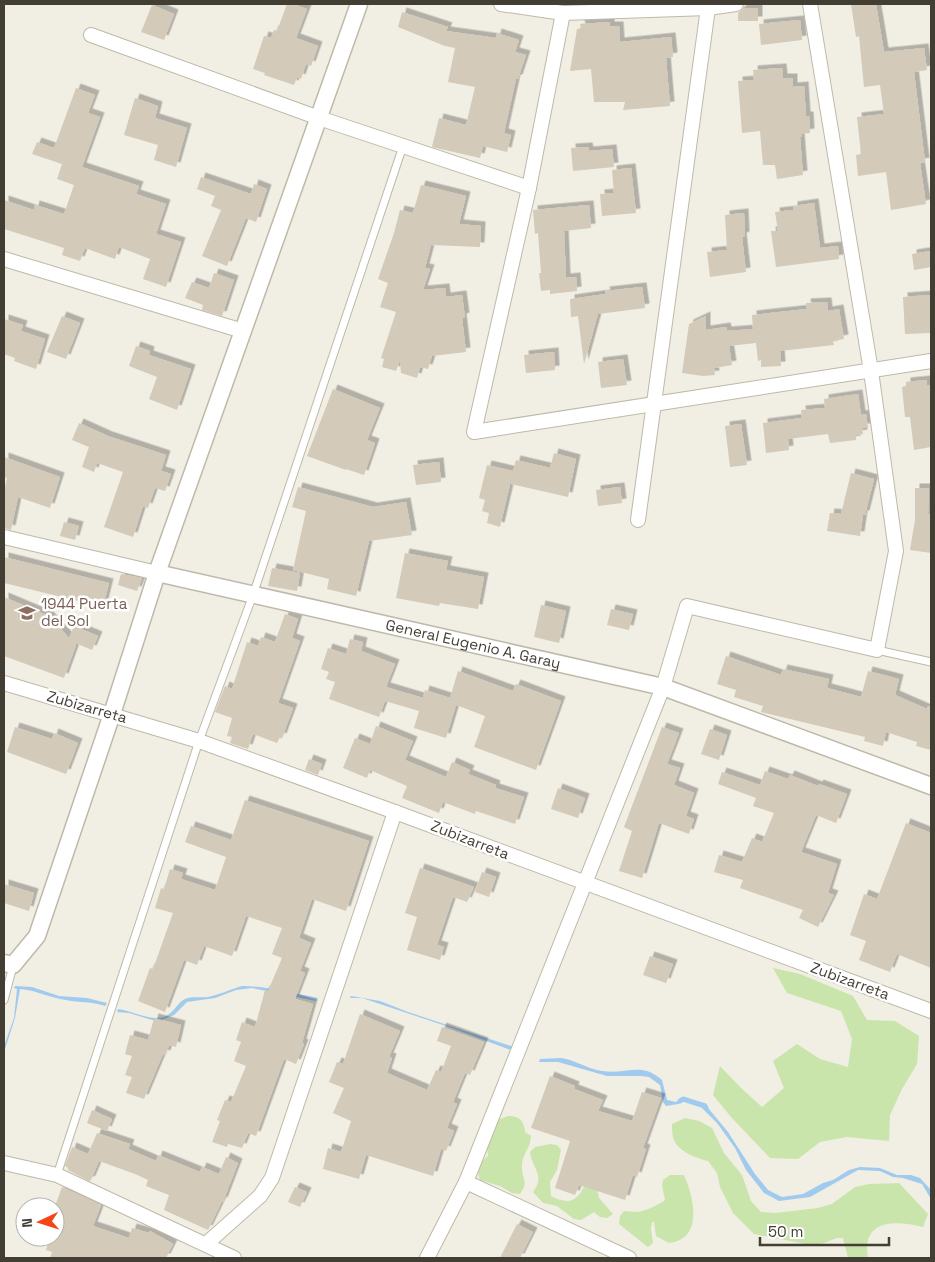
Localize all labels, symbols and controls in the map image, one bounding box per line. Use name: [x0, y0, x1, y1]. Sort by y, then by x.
place label: 1944 Puerta del Sol: [41, 594, 128, 630]
school or university icon: 1944 Puerta del Sol: [17, 603, 37, 623]
street label: General Eugenio A. Garay: [384, 615, 562, 673]
street label: Zubizarreta: [45, 686, 130, 727]
street label: Zubizarreta: [428, 816, 512, 863]
street label: Zubizarreta: [808, 957, 893, 1004]
north arrow: [15, 1197, 65, 1247]
scale bar: [760, 1214, 889, 1246]
text: N: [18, 1218, 36, 1228]
text: 50 m: [768, 1222, 803, 1241]

